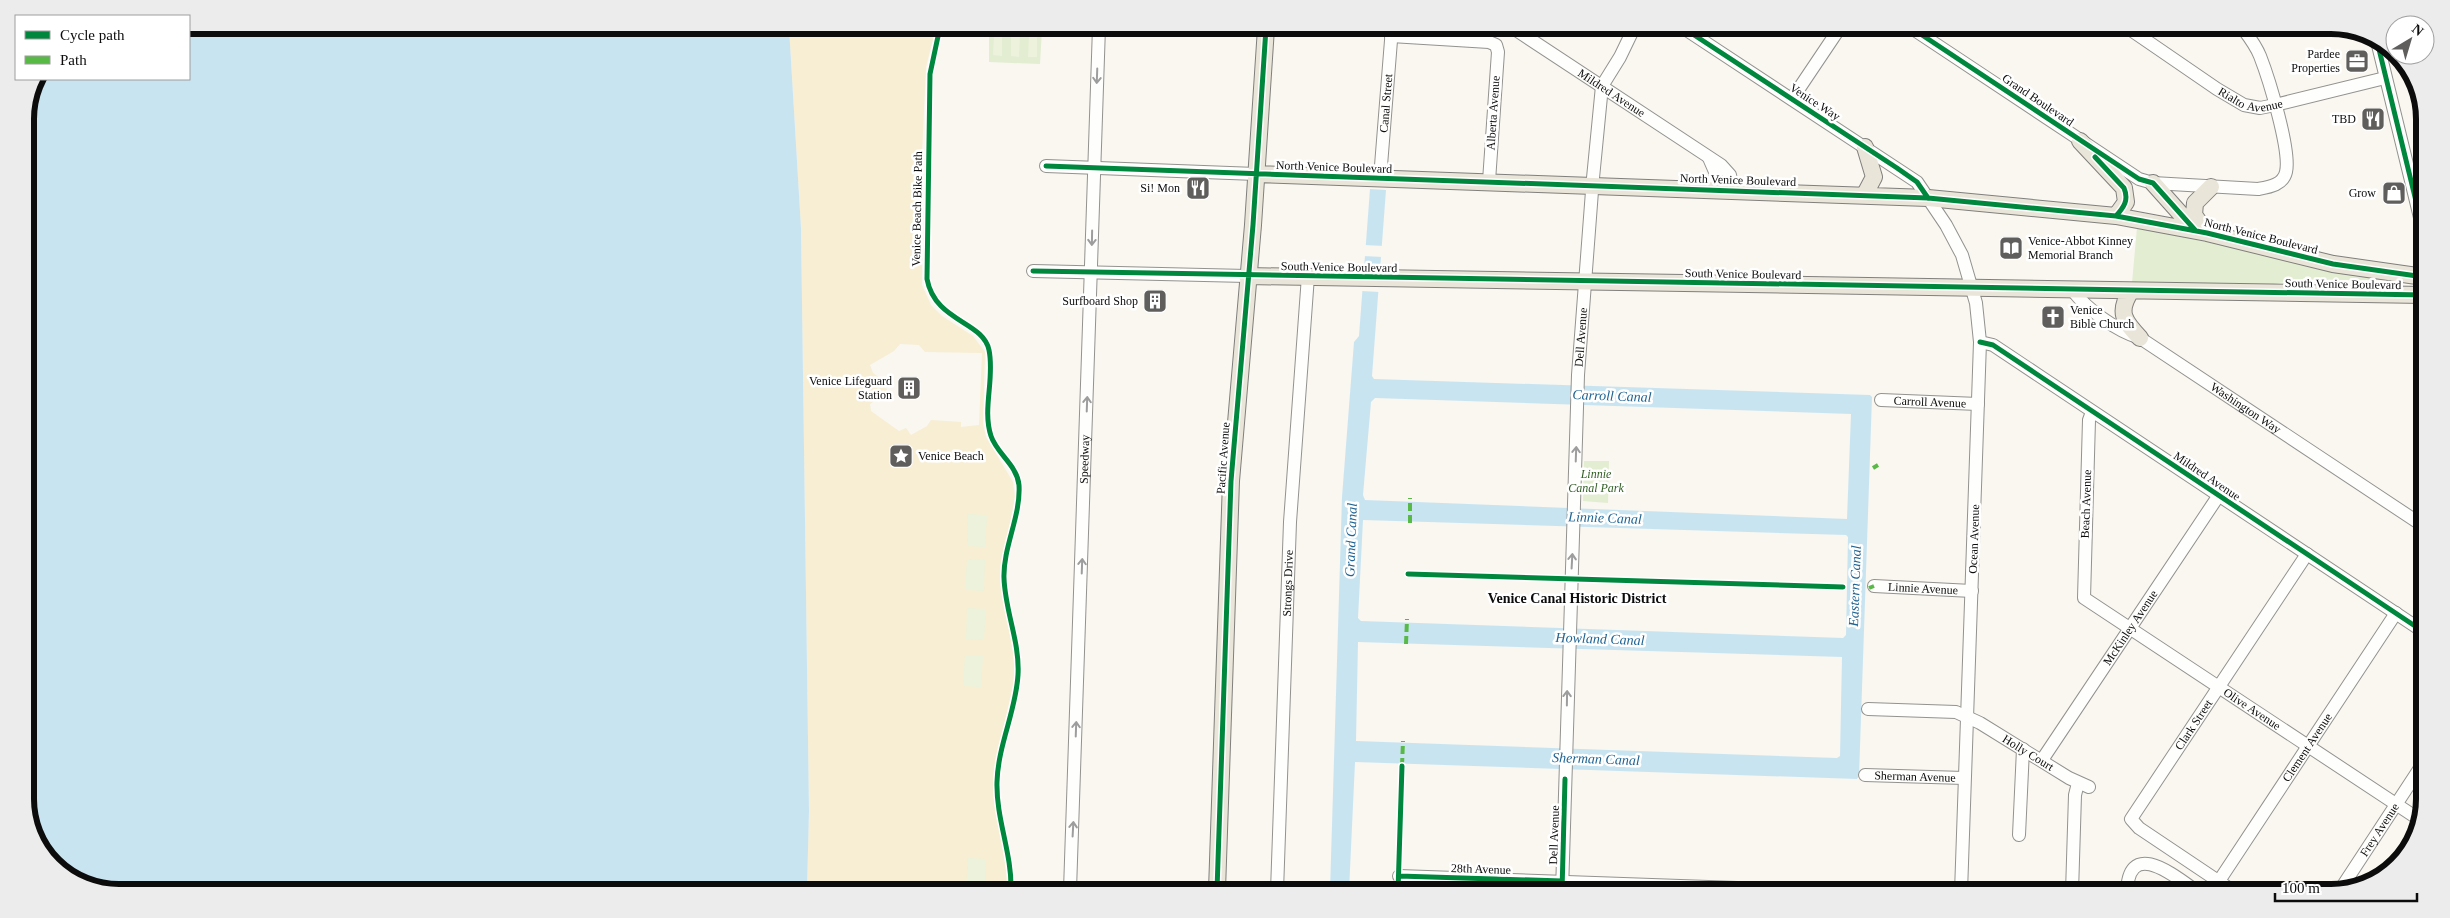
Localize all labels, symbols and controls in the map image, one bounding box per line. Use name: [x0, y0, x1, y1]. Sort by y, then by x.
legend: [15, 15, 190, 80]
north arrow: [2385, 15, 2435, 65]
text: N: [2409, 21, 2426, 39]
text: Cycle path: [60, 27, 125, 43]
place label: Pardee Properties: [2291, 47, 2340, 75]
office icon: Pardee Properties: [2344, 48, 2370, 74]
text: Path: [60, 52, 87, 68]
street label: Mildred Avenue: [1575, 66, 1648, 120]
one-way arrow: [1093, 68, 1102, 84]
street label: Grand Boulevard: [2000, 71, 2076, 129]
street label: Canal Street: [1377, 73, 1395, 133]
street label: Alberta Avenue: [1483, 75, 1503, 151]
street label: Venice Way: [1787, 81, 1843, 123]
street label: Rialto Avenue: [2216, 84, 2284, 115]
restaurant icon: TBD: [2360, 106, 2386, 132]
place label: TBD: [2332, 112, 2356, 126]
street label: Venice Beach Bike Path: [909, 151, 925, 267]
street label: North Venice Boulevard: [1276, 158, 1392, 176]
street label: North Venice Boulevard: [1680, 171, 1796, 189]
restaurant icon: Si! Mon: [1185, 175, 1211, 201]
shop icon: Grow: [2381, 180, 2407, 206]
place label: Si! Mon: [1140, 181, 1180, 195]
place label: Grow: [2349, 186, 2376, 200]
street label: North Venice Boulevard: [2203, 215, 2319, 257]
one-way arrow: [1088, 230, 1097, 246]
place label: Venice-Abbot Kinney Memorial Branch: [2028, 234, 2133, 262]
library icon: Venice-Abbot Kinney Memorial Branch: [1998, 235, 2024, 261]
street label: South Venice Boulevard: [1281, 259, 1397, 275]
street label: South Venice Boulevard: [1685, 266, 1801, 282]
street label: South Venice Boulevard: [2285, 276, 2401, 292]
building icon: Surfboard Shop: [1142, 288, 1168, 314]
place label: Surfboard Shop: [1062, 294, 1138, 308]
place label: Venice Bible Church: [2070, 303, 2134, 331]
church icon: Venice Bible Church: [2040, 304, 2066, 330]
street label: Dell Avenue: [1572, 307, 1590, 368]
place label: Venice Lifeguard Station: [809, 374, 892, 402]
building icon: Venice Lifeguard Station: [896, 375, 922, 401]
street label: Washington Way: [2208, 380, 2283, 436]
water label: Carroll Canal: [1572, 387, 1652, 405]
street label: Carroll Avenue: [1893, 394, 1967, 411]
one-way arrow: [1082, 396, 1092, 412]
street label: Pacific Avenue: [1214, 422, 1232, 494]
street label: Speedway: [1077, 434, 1092, 484]
place icon: Venice Beach: [888, 443, 914, 469]
one-way arrow: [1571, 446, 1581, 462]
place label: Venice Beach: [918, 449, 984, 463]
street label: Mildred Avenue: [2171, 449, 2243, 503]
park label: Linnie Canal Park: [1568, 467, 1625, 495]
street label: Beach Avenue: [2078, 469, 2094, 539]
water label: Grand Canal: [1342, 503, 1360, 577]
street label: Ocean Avenue: [1966, 504, 1982, 574]
water label: Linnie Canal: [1567, 509, 1642, 527]
water label: Eastern Canal: [1846, 545, 1864, 628]
street label: Strongs Drive: [1280, 549, 1296, 617]
one-way arrow: [1568, 553, 1577, 569]
one-way arrow: [1077, 558, 1086, 574]
street label: Linnie Avenue: [1888, 580, 1958, 597]
street label: McKinley Avenue: [2100, 588, 2160, 668]
district label: Venice Canal Historic District: [1488, 591, 1667, 606]
water label: Howland Canal: [1554, 630, 1645, 648]
street label: Olive Avenue: [2221, 685, 2283, 733]
one-way arrow: [1563, 691, 1572, 707]
street label: Clark Street: [2172, 696, 2216, 753]
street label: Clement Avenue: [2279, 710, 2335, 785]
one-way arrow: [1071, 721, 1081, 737]
street label: Holly Court: [2000, 732, 2057, 774]
water label: Sherman Canal: [1552, 750, 1640, 768]
street label: Sherman Avenue: [1874, 768, 1956, 785]
street label: Frey Avenue: [2357, 801, 2402, 859]
street label: Dell Avenue: [1546, 805, 1562, 865]
one-way arrow: [1068, 822, 1078, 838]
street label: 28th Avenue: [1451, 861, 1511, 877]
scale bar: [2275, 870, 2418, 902]
text: 100 m: [2282, 880, 2320, 896]

